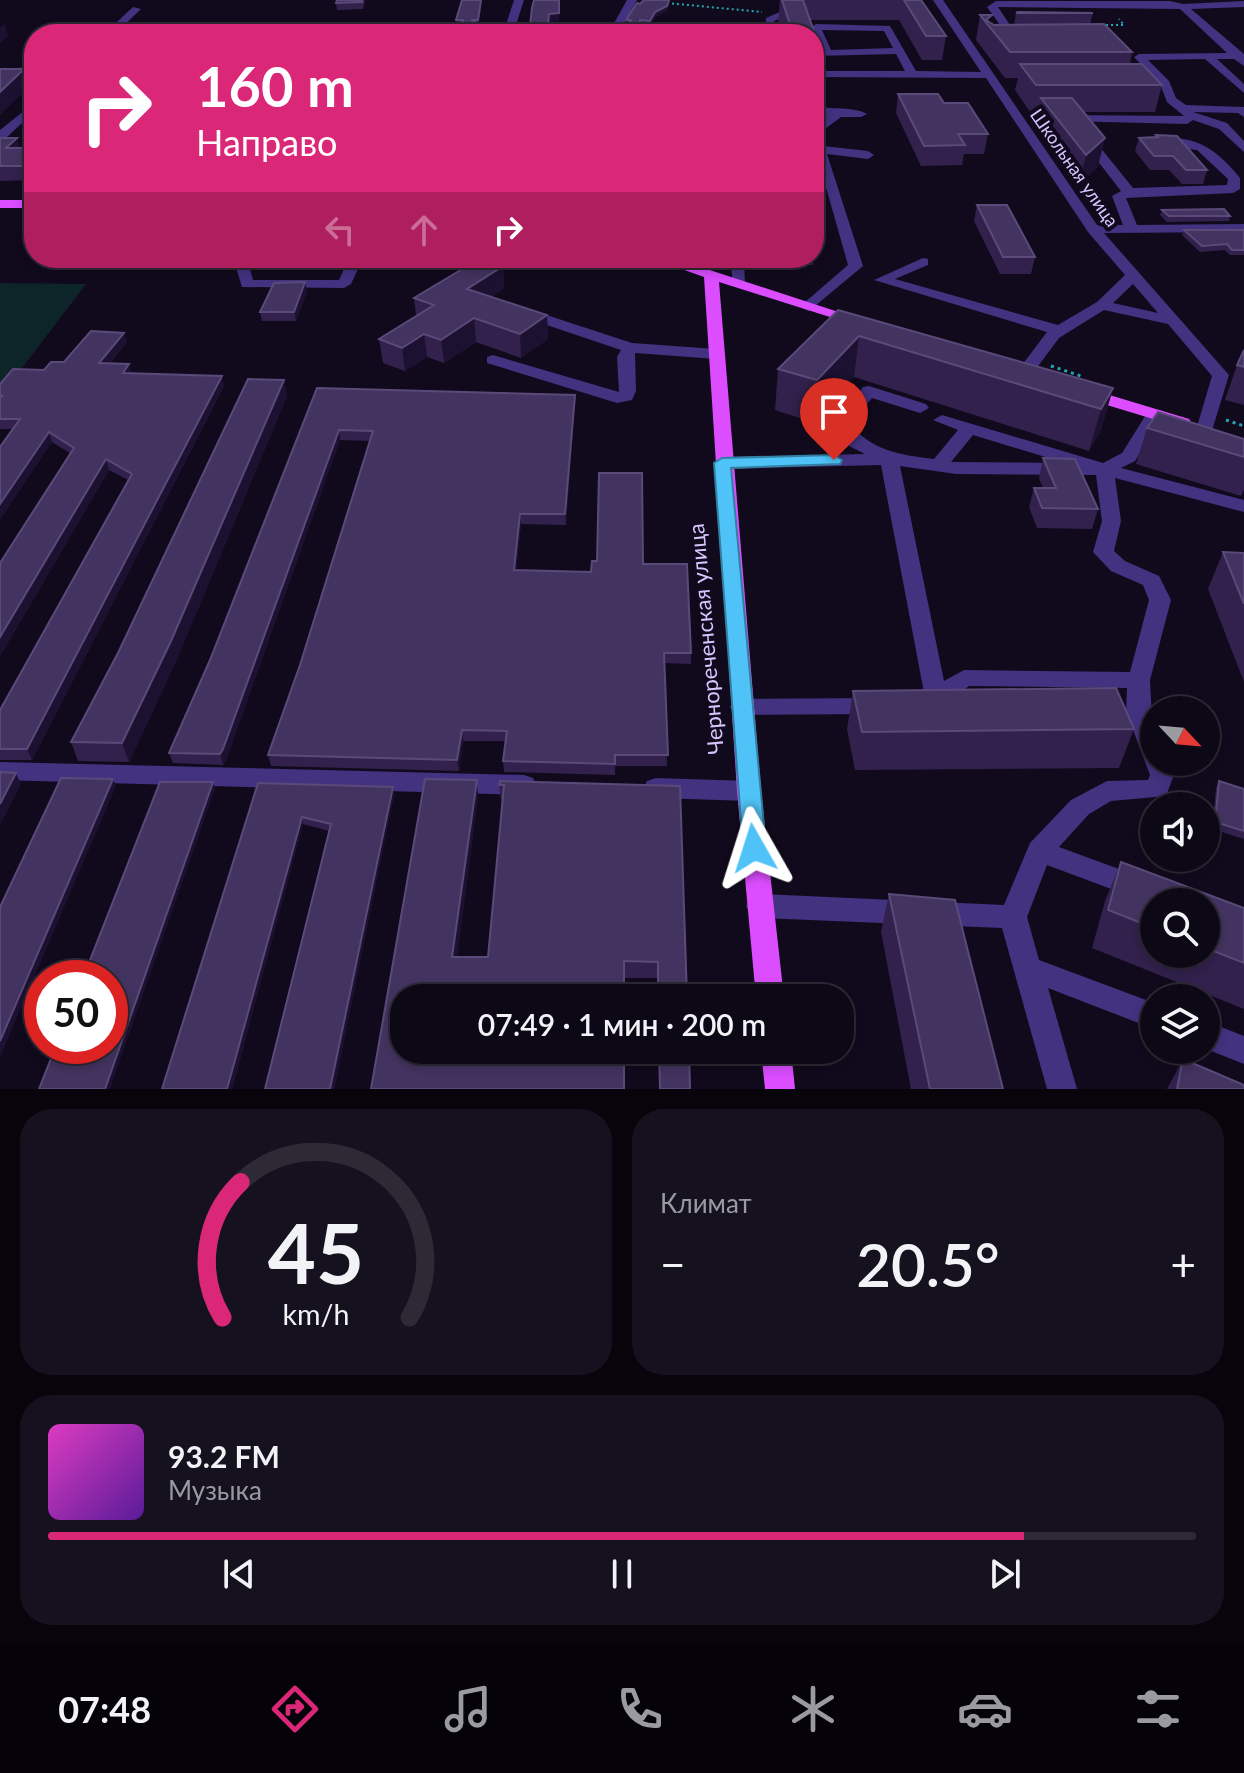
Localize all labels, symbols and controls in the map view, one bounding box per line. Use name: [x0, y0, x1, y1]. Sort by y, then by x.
text: 160 m: [196, 52, 354, 119]
icon: right: [64, 56, 168, 160]
street label: Школьная улица: [1026, 104, 1124, 231]
text: Направо: [196, 120, 337, 164]
icon: left: [318, 208, 362, 252]
icon: ahead: [402, 208, 446, 252]
icon: right: [486, 208, 530, 252]
pin: [800, 378, 868, 460]
icon: arrive: [812, 390, 856, 434]
street label: Чернореченская улица: [682, 522, 729, 756]
north arrow: [1140, 696, 1220, 776]
map controls: [1140, 696, 1220, 1064]
button: sound: [1140, 792, 1220, 872]
position arrow: [712, 806, 796, 890]
button: search: [1140, 888, 1220, 968]
speed limit sign: 50: [24, 960, 128, 1064]
button: layers: [1140, 984, 1220, 1064]
text: 07:49 · 1 мин · 200 m: [478, 1006, 766, 1042]
text: Климат: [660, 1187, 752, 1219]
text: 45: [268, 1202, 364, 1302]
text: 20.5°: [856, 1228, 1000, 1300]
text: −: [660, 1238, 686, 1290]
text: +: [1170, 1238, 1196, 1290]
text: km/h: [283, 1297, 349, 1331]
text: 93.2 FM: [168, 1438, 280, 1474]
text: Музыка: [168, 1474, 262, 1506]
icon: previous: [217, 1552, 261, 1596]
icon: pause: [600, 1552, 644, 1596]
icon: next: [983, 1552, 1027, 1596]
icon: directions: [267, 1681, 323, 1737]
icon: music: [440, 1681, 496, 1737]
icon: phone: [612, 1681, 668, 1737]
icon: climate: [785, 1681, 841, 1737]
icon: car: [957, 1681, 1013, 1737]
icon: filters: [1130, 1681, 1186, 1737]
text: 07:48: [58, 1687, 151, 1731]

